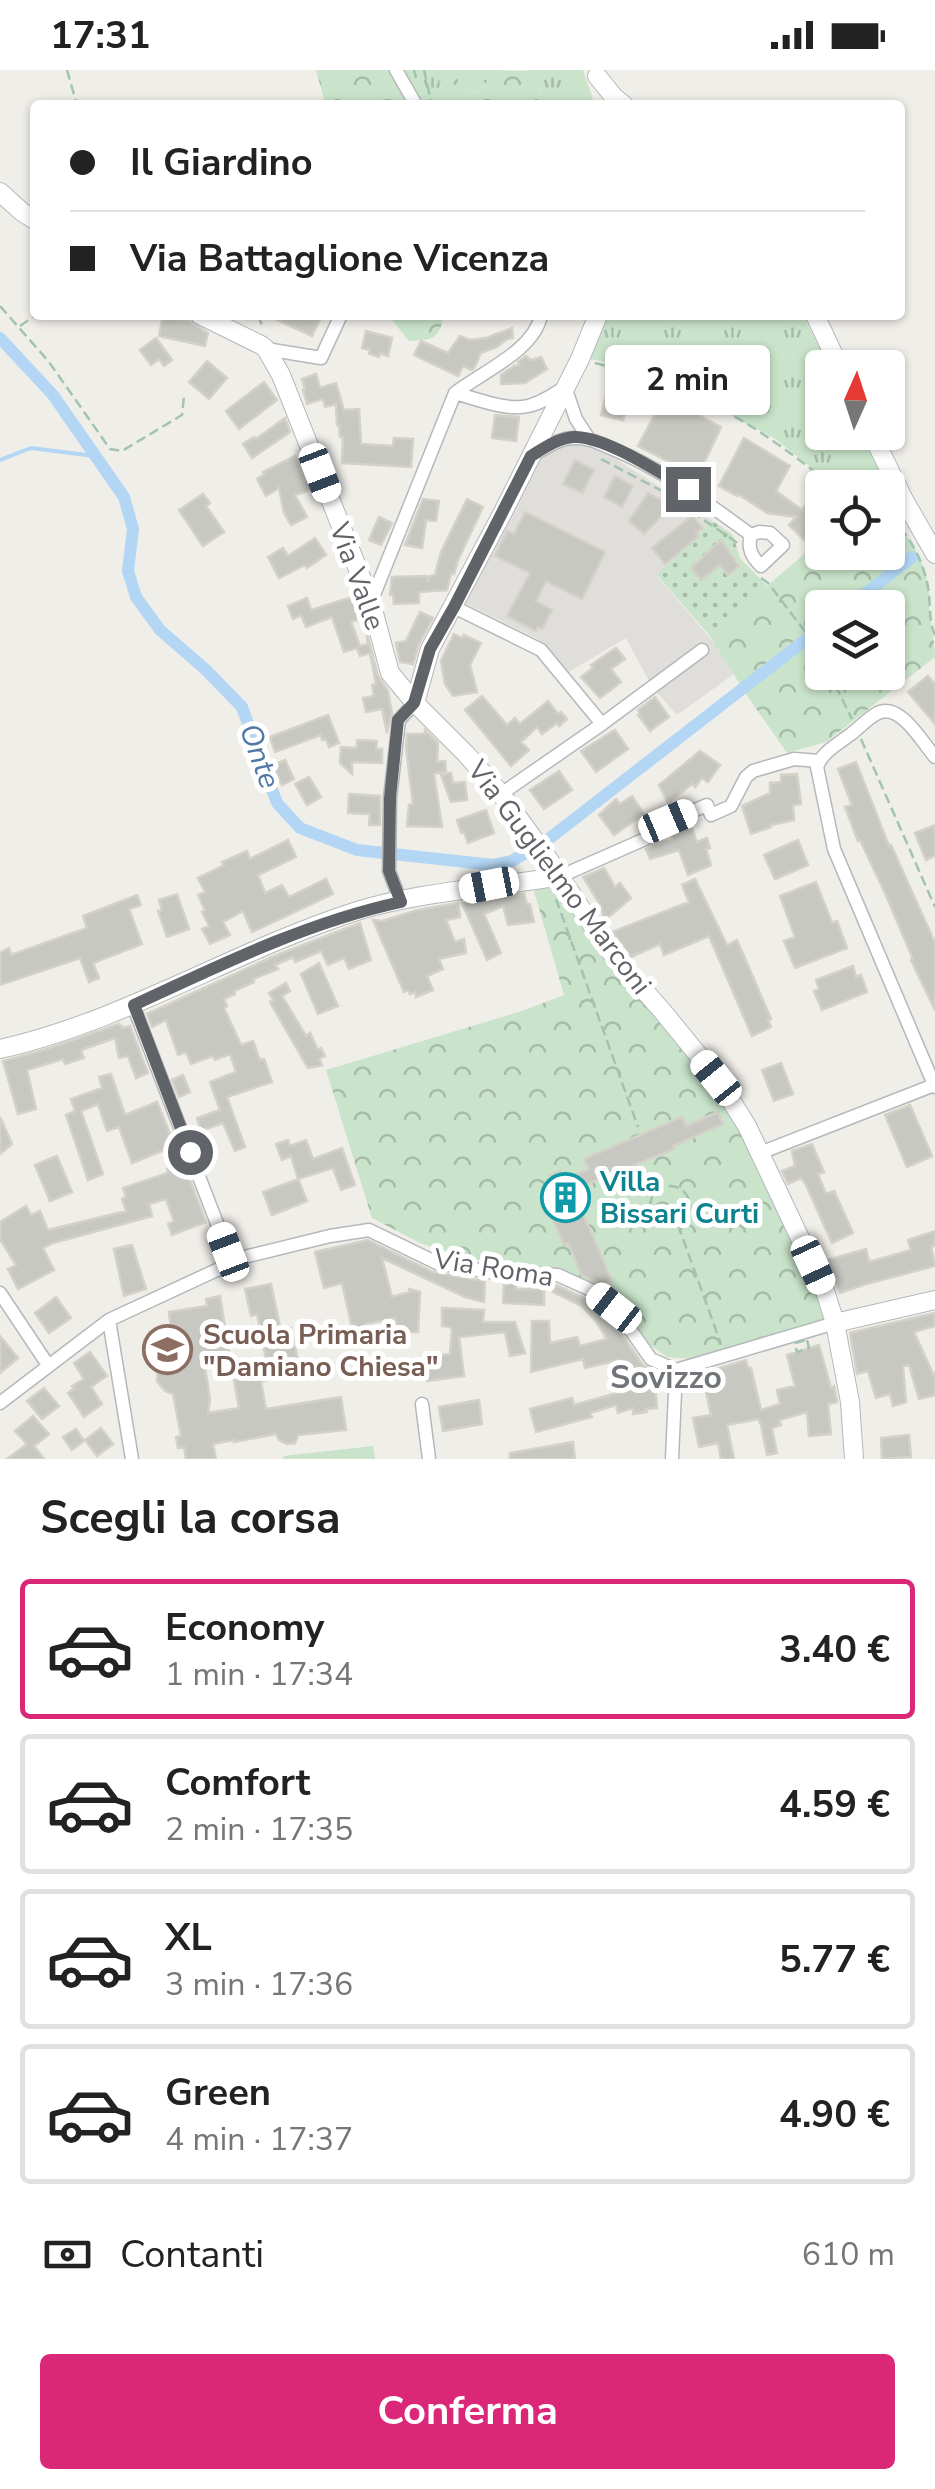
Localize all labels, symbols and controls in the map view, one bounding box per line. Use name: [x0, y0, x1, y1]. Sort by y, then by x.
text: 17:31: [50, 10, 151, 61]
text: Il Giardino: [130, 137, 313, 188]
text: Via Battaglione Vicenza: [130, 233, 549, 284]
callout: 2 min: [606, 344, 770, 414]
north arrow: [805, 350, 905, 450]
map controls: [805, 350, 905, 690]
text: 2 min: [646, 358, 729, 401]
car: [295, 440, 345, 506]
route end: [666, 467, 711, 512]
button: locate: [805, 470, 905, 570]
street label: Via Valle: [320, 516, 394, 635]
button: layers: [805, 590, 905, 690]
water label: Onte: [229, 718, 290, 794]
street label: Via Guglielmo Marconi: [458, 752, 660, 1003]
car: [635, 795, 701, 847]
car: [457, 865, 521, 905]
car: [685, 1045, 747, 1111]
route start: [168, 1130, 213, 1175]
place label: Villa Bissari Curti: [599, 1163, 759, 1233]
building icon: Villa Bissari Curti: [539, 1171, 591, 1223]
car: [203, 1219, 253, 1285]
car: [787, 1231, 839, 1299]
street label: Via Roma: [430, 1240, 556, 1296]
car: [581, 1278, 647, 1338]
place label: Scuola Primaria "Damiano Chiesa": [203, 1316, 438, 1386]
school or university icon: Scuola Primaria "Damiano Chiesa": [142, 1324, 194, 1376]
district label: Sovizzo: [610, 1356, 722, 1399]
text: Scegli la corsa: [40, 1488, 341, 1549]
text: Economy: [165, 1602, 324, 1653]
icon: car: [45, 1604, 135, 1694]
text: 3.40 €: [779, 1624, 890, 1675]
text: 1 min · 17:34: [165, 1653, 353, 1696]
text: Comfort: [165, 1757, 310, 1808]
icon: car: [45, 1759, 135, 1849]
text: 4.59 €: [779, 1779, 890, 1830]
text: 2 min · 17:35: [165, 1808, 353, 1851]
text: XL: [165, 1912, 212, 1963]
icon: car: [45, 1914, 135, 2004]
text: 5.77 €: [779, 1934, 890, 1985]
text: 3 min · 17:36: [165, 1963, 353, 2006]
text: Green: [165, 2067, 271, 2118]
icon: car: [45, 2069, 135, 2159]
text: 4.90 €: [779, 2089, 890, 2140]
text: 4 min · 17:37: [165, 2118, 353, 2161]
icon: cash: [40, 2227, 95, 2282]
text: Contanti: [120, 2229, 264, 2280]
text: 610 m: [802, 2233, 895, 2276]
button: Conferma: [40, 2354, 895, 2469]

